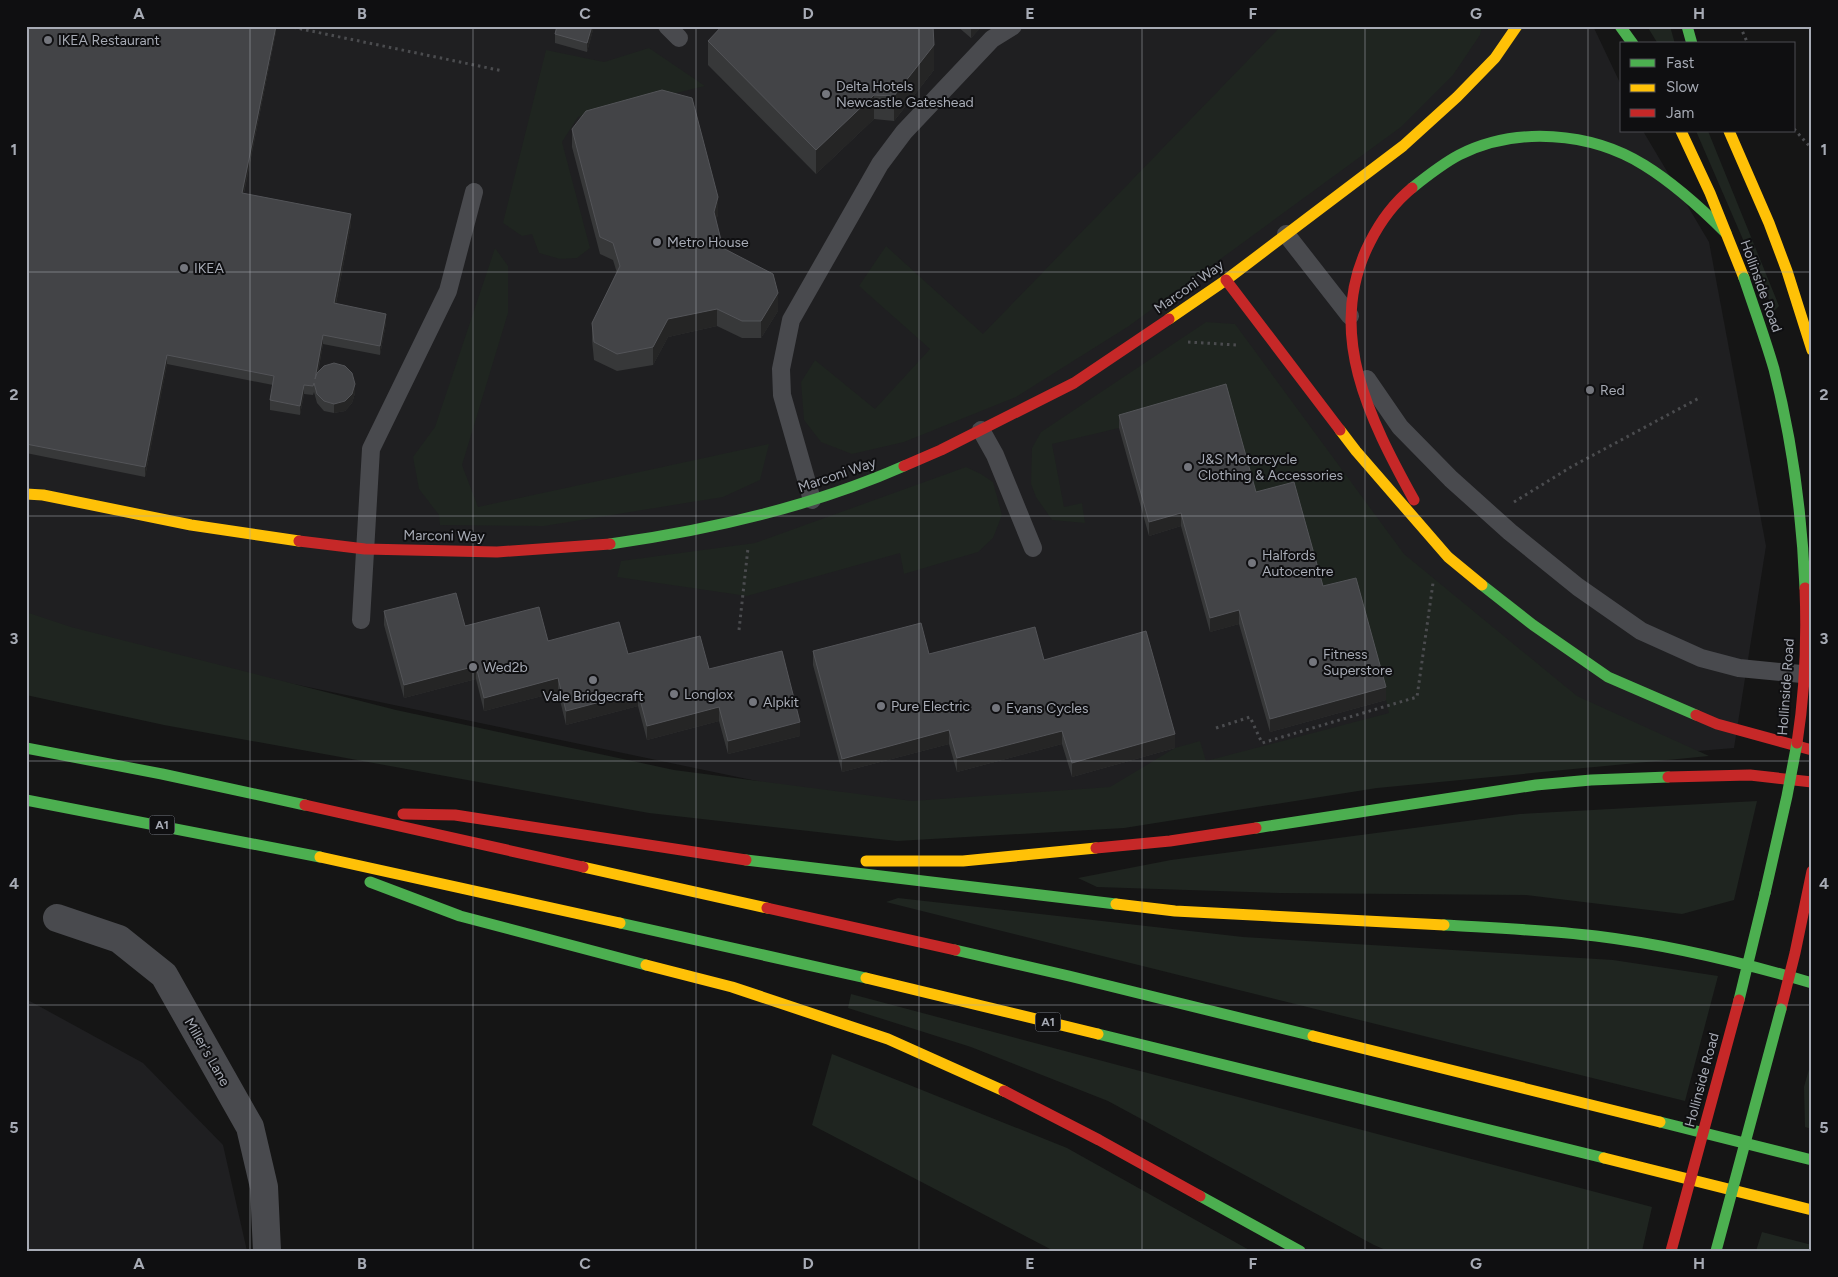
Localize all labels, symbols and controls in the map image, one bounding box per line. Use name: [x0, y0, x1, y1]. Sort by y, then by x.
text: A: [133, 4, 145, 23]
text: B: [357, 4, 367, 23]
text: C: [579, 4, 591, 23]
text: D: [802, 4, 814, 23]
text: E: [1025, 4, 1035, 23]
text: F: [1249, 4, 1258, 23]
text: G: [1470, 4, 1482, 23]
text: H: [1693, 4, 1705, 23]
place label: IKEA Restaurant: [58, 32, 160, 49]
marker: IKEA Restaurant: [42, 34, 54, 46]
legend: [1620, 42, 1796, 132]
text: Fast: [1666, 54, 1695, 72]
place label: Delta Hotels Newcastle Gateshead: [836, 78, 974, 111]
text: Slow: [1666, 78, 1699, 96]
marker: Delta Hotels Newcastle Gateshead: [820, 88, 832, 100]
text: Jam: [1666, 104, 1694, 122]
text: 1: [11, 140, 17, 159]
text: 1: [1821, 140, 1827, 159]
place label: Metro House: [667, 234, 749, 251]
marker: Metro House: [651, 236, 663, 248]
street label: Hollinside Road: [1736, 237, 1786, 335]
street label: Marconi Way: [1151, 256, 1228, 317]
place label: IKEA: [194, 260, 225, 277]
marker: IKEA: [178, 262, 190, 274]
place label: Red: [1600, 382, 1625, 399]
marker: Red: [1584, 384, 1596, 396]
text: 2: [9, 385, 19, 404]
text: 2: [1819, 385, 1829, 404]
place label: J&S Motorcycle Clothing & Accessories: [1198, 451, 1343, 484]
street label: Marconi Way: [796, 454, 879, 496]
marker: J&S Motorcycle Clothing & Accessories: [1182, 461, 1194, 473]
street label: Marconi Way: [403, 527, 485, 545]
place label: Halfords Autocentre: [1262, 547, 1334, 580]
marker: Halfords Autocentre: [1246, 557, 1258, 569]
text: 3: [10, 629, 19, 648]
text: 3: [1820, 629, 1829, 648]
street label: Hollinside Road: [1774, 638, 1798, 736]
place label: Fitness Superstore: [1323, 646, 1393, 679]
marker: Fitness Superstore: [1307, 656, 1319, 668]
place label: Wed2b: [483, 659, 528, 676]
marker: Wed2b: [467, 661, 479, 673]
marker: Vale Bridgecraft: [587, 674, 599, 686]
place label: Longlox: [684, 686, 734, 703]
place label: Vale Bridgecraft: [543, 688, 643, 705]
marker: Longlox: [668, 688, 680, 700]
place label: Alpkit: [763, 694, 799, 711]
marker: Alpkit: [747, 696, 759, 708]
place label: Pure Electric: [891, 698, 971, 715]
marker: Pure Electric: [875, 700, 887, 712]
place label: Evans Cycles: [1006, 700, 1088, 717]
marker: Evans Cycles: [990, 702, 1002, 714]
road number: A1: [150, 816, 174, 834]
text: 4: [9, 874, 19, 893]
text: 4: [1819, 874, 1829, 893]
road number: A1: [1036, 1012, 1060, 1032]
street label: Miller's Lane: [181, 1015, 234, 1090]
street label: Hollinside Road: [1681, 1031, 1723, 1129]
text: 5: [9, 1118, 19, 1137]
text: 5: [1819, 1118, 1829, 1137]
text: A: [133, 1254, 145, 1273]
text: B: [357, 1254, 367, 1273]
text: C: [579, 1254, 591, 1273]
text: D: [802, 1254, 814, 1273]
text: E: [1025, 1254, 1035, 1273]
text: F: [1249, 1254, 1258, 1273]
text: G: [1470, 1254, 1482, 1273]
text: H: [1693, 1254, 1705, 1273]

